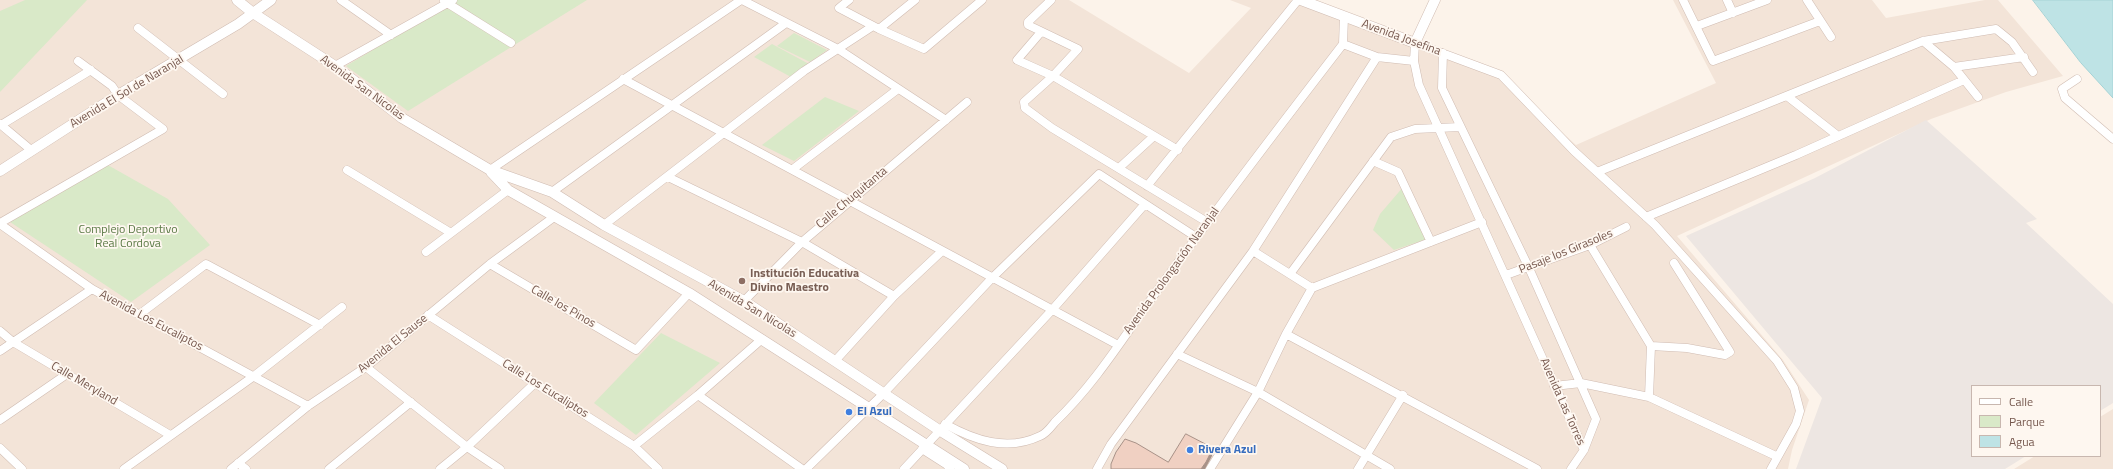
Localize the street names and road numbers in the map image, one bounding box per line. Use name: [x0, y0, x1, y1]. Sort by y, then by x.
street label: Avenida Josefina: [1359, 17, 1443, 59]
street label: Avenida El Sol de Naranjal: [67, 52, 187, 132]
street label: Avenida San Nicolas: [317, 53, 407, 123]
street label: Calle Chuquitanta: [814, 164, 890, 232]
street label: Avenida Prolongación Naranjal: [1121, 205, 1223, 337]
street label: Pasaje los Girasoles: [1517, 227, 1615, 277]
street label: Avenida San Nicolas: [705, 277, 799, 341]
street label: Calle los Pinos: [528, 283, 598, 331]
street label: Avenida Los Eucaliptos: [97, 288, 205, 354]
street label: Avenida El Sause: [355, 312, 431, 376]
street label: Avenida Las Torres: [1536, 356, 1588, 448]
street label: Calle Los Eucaliptos: [499, 357, 591, 421]
street label: Calle Meryland: [48, 359, 120, 409]

